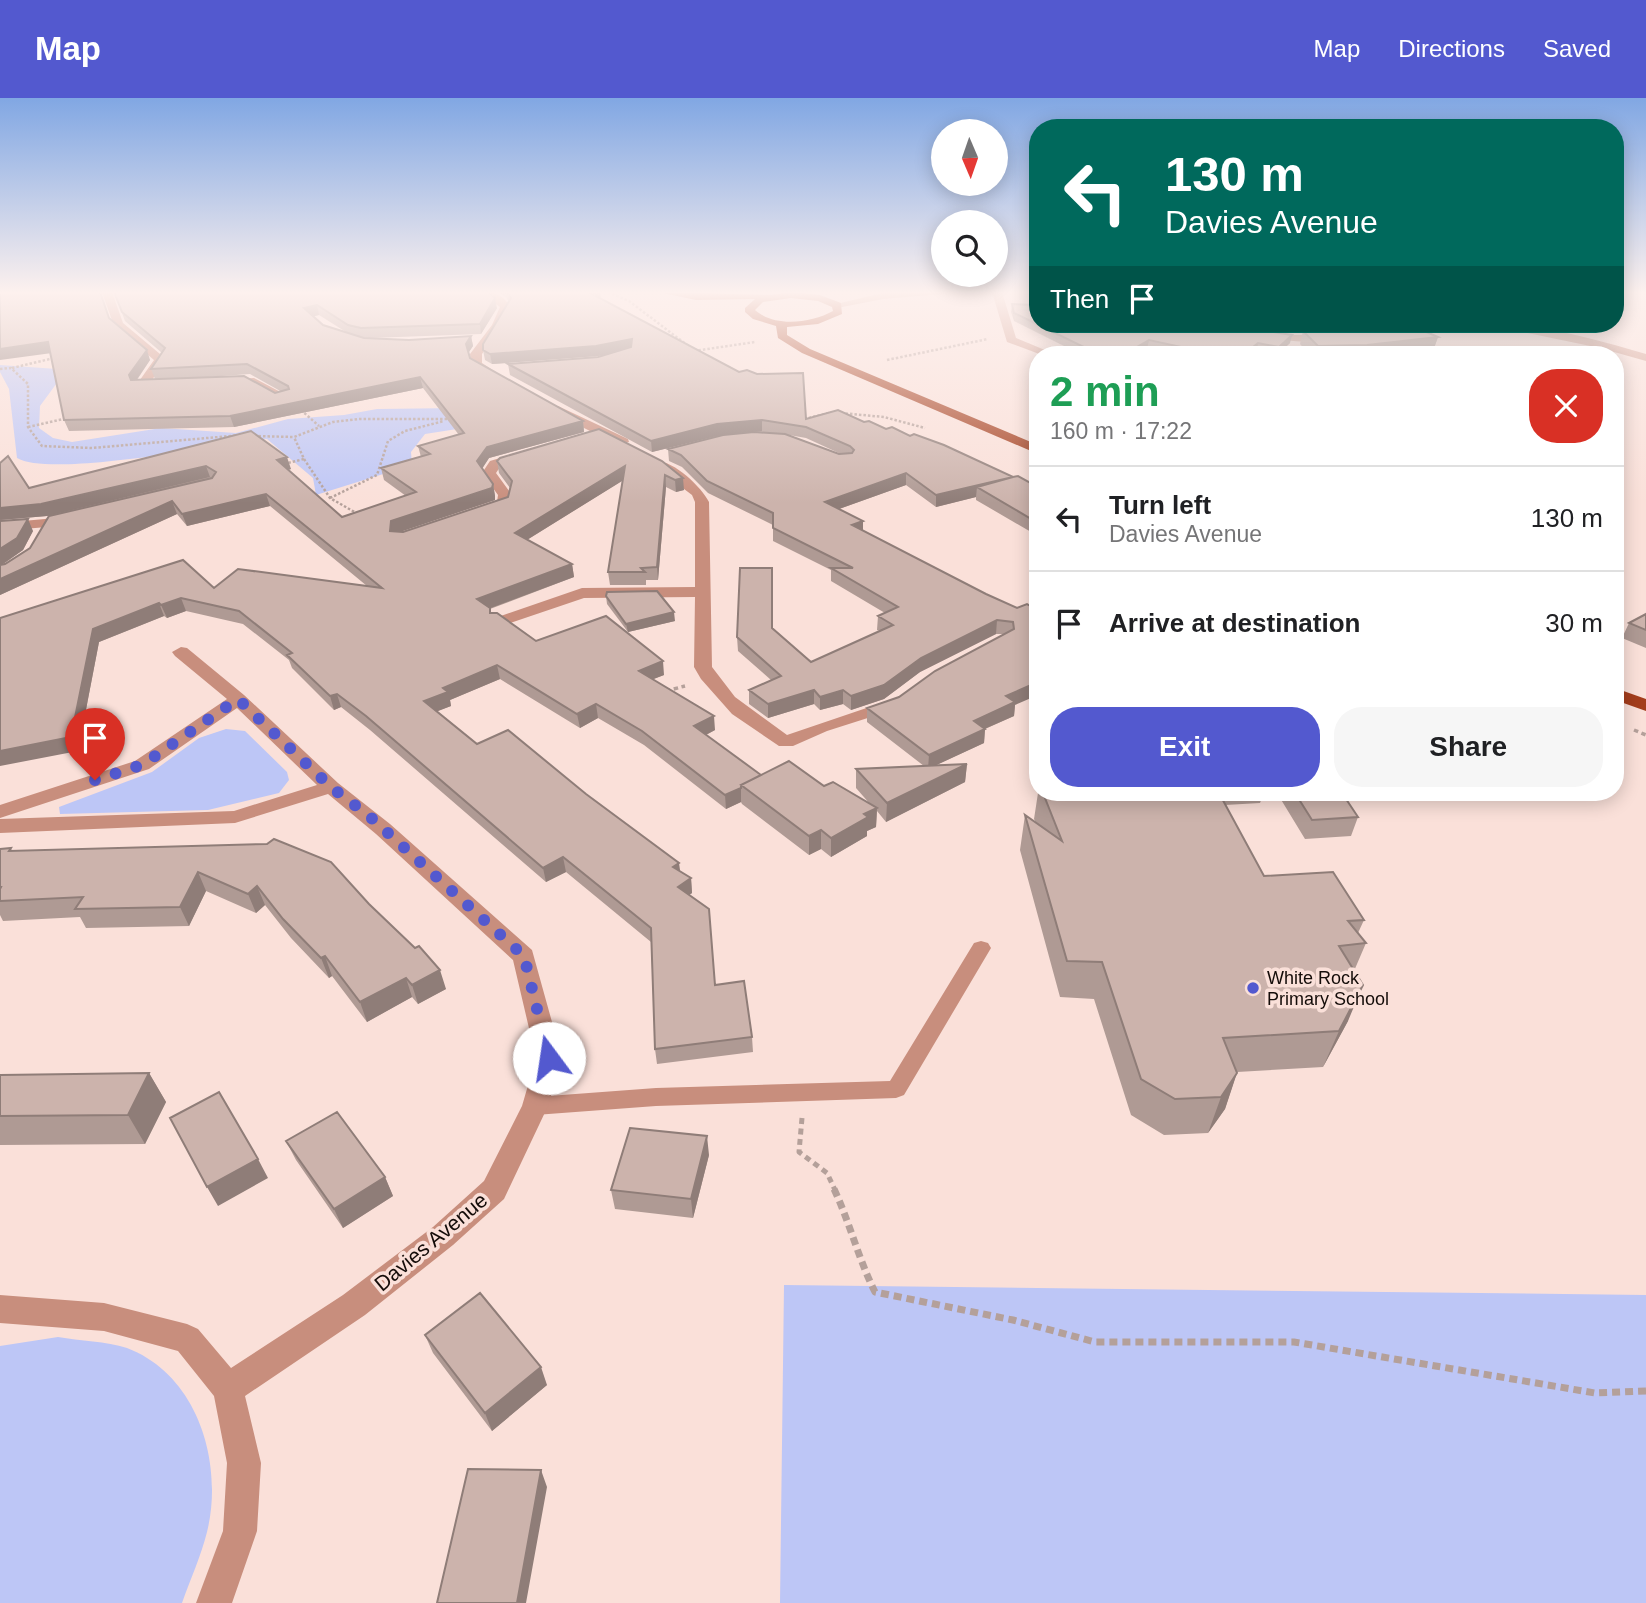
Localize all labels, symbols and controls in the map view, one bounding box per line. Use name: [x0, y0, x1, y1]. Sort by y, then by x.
text: Map: [35, 30, 101, 67]
text: Map: [1314, 35, 1360, 62]
text: Directions: [1398, 35, 1505, 62]
text: Saved: [1543, 35, 1611, 62]
north arrow: [931, 119, 1008, 196]
map controls: [931, 119, 1008, 287]
icon: left: [1050, 147, 1141, 238]
text: 130 m: [1165, 147, 1304, 201]
text: Davies Avenue: [1165, 204, 1378, 240]
button: search: [931, 210, 1008, 287]
icon: arrive: [1123, 280, 1161, 318]
text: Then: [1050, 284, 1109, 314]
text: 2 min: [1050, 368, 1160, 415]
button: close: [1529, 369, 1603, 443]
text: 160 m · 17:22: [1050, 418, 1192, 444]
text: Turn left: [1109, 490, 1211, 520]
icon: left: [1050, 500, 1088, 538]
text: 130 m: [1531, 503, 1603, 533]
text: Davies Avenue: [1109, 521, 1262, 547]
icon: arrive: [1050, 605, 1088, 643]
text: Arrive at destination: [1109, 608, 1360, 638]
text: 30 m: [1545, 608, 1603, 638]
button: Exit: [1050, 707, 1320, 787]
button: Share: [1334, 707, 1603, 787]
pin: [65, 708, 125, 780]
icon: arrive: [76, 719, 114, 757]
place label: White Rock Primary School: [1267, 968, 1389, 1009]
marker: White Rock Primary School: [1245, 980, 1261, 996]
position arrow: [512, 1021, 586, 1095]
street label: Davies Avenue: [370, 1188, 492, 1295]

